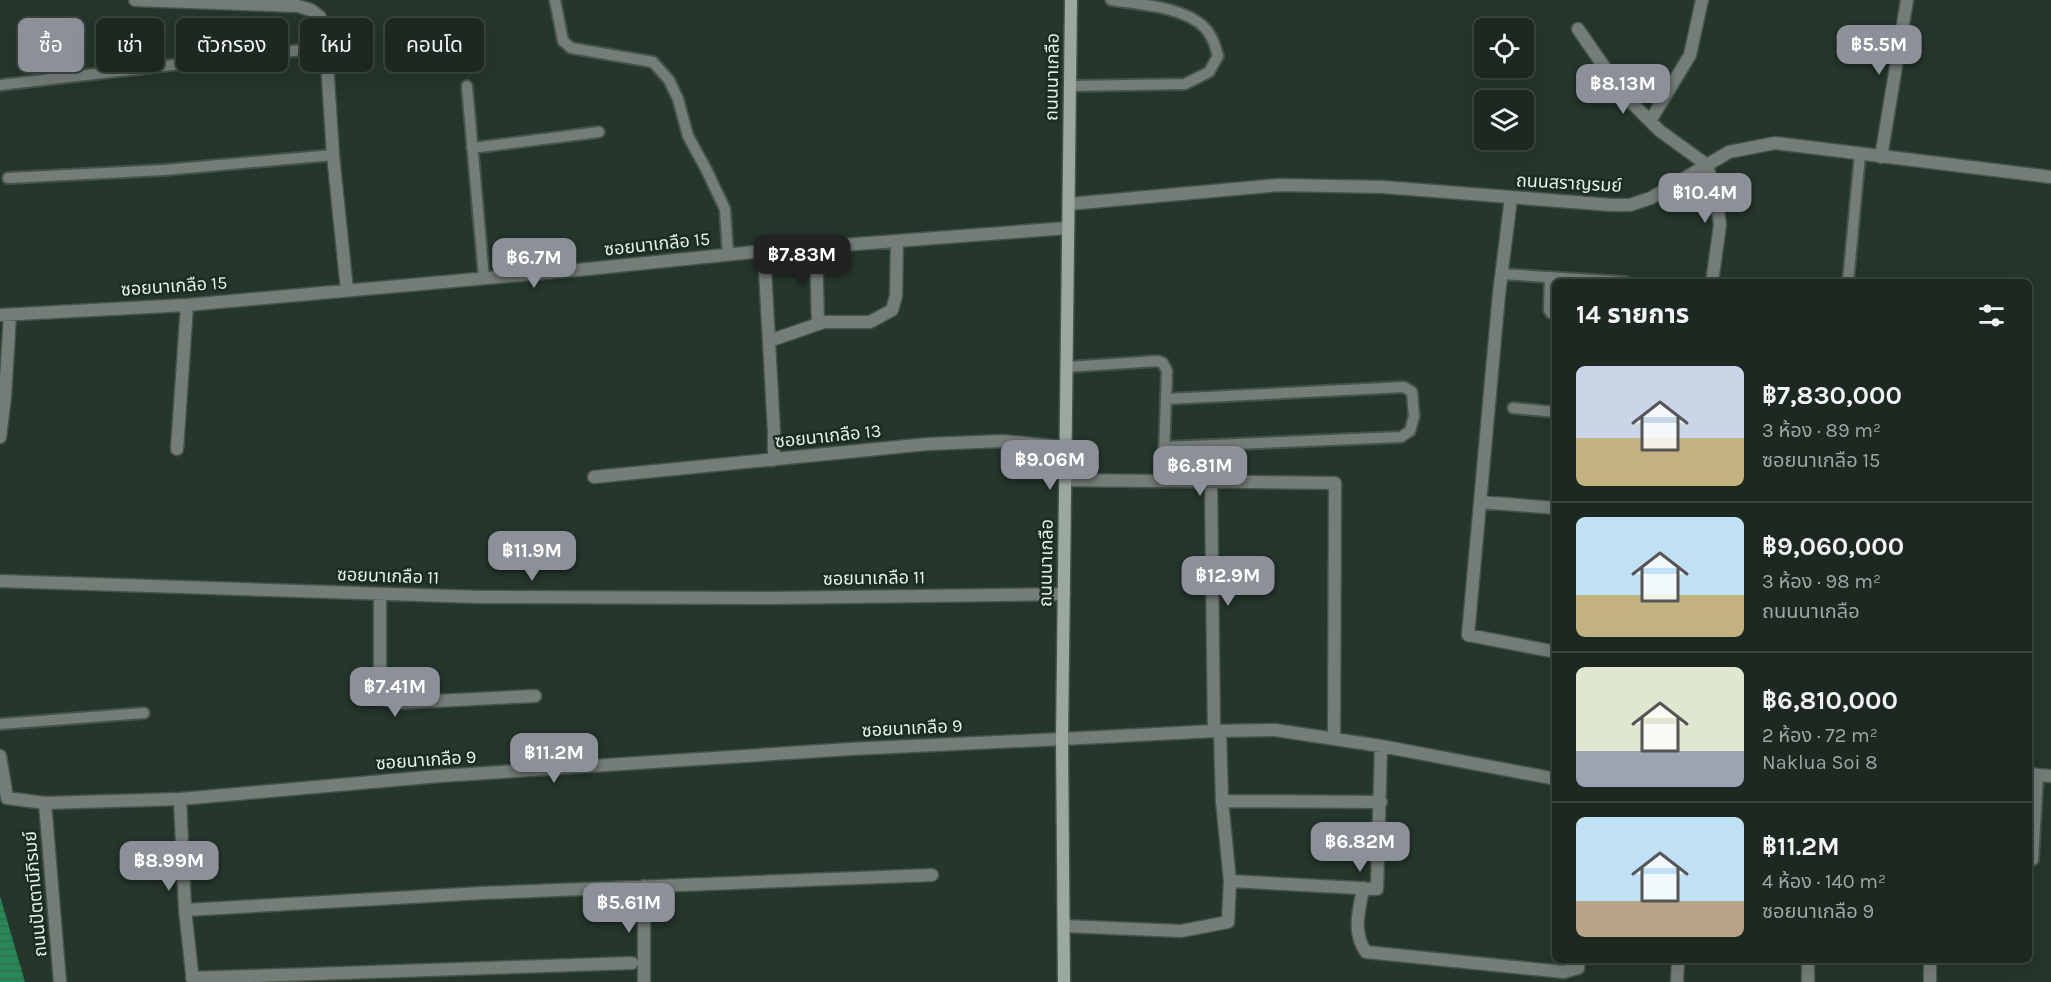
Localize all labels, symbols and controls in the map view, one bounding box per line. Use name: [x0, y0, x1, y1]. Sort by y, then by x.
chip: ซื้อ: [18, 18, 84, 72]
chip: เช่า: [96, 18, 164, 72]
chip: ตัวกรอง: [176, 18, 288, 72]
chip: ใหม่: [300, 18, 373, 72]
chip: คอนโด: [385, 18, 484, 72]
map controls: [1474, 18, 1534, 150]
button: locate: [1474, 18, 1534, 78]
pin: ฿5.5M: [1837, 25, 1921, 76]
street label: ถนนนาเกลือ: [1040, 33, 1064, 121]
text: ฿5.5M: [1851, 33, 1907, 56]
pin: ฿8.13M: [1574, 64, 1672, 115]
text: ฿8.13M: [1590, 72, 1656, 95]
button: layers: [1474, 90, 1534, 150]
street label: ถนนสราญรมย์: [1515, 169, 1623, 197]
pin: ฿10.4M: [1656, 173, 1754, 224]
text: ฿10.4M: [1672, 181, 1738, 204]
street label: ซอยนาเกลือ 15: [603, 227, 711, 261]
pin: ฿7.83M: [753, 235, 851, 286]
pin: ฿6.7M: [492, 238, 576, 289]
text: ฿7.83M: [768, 243, 836, 266]
text: ฿6.7M: [506, 246, 562, 269]
street label: ซอยนาเกลือ 15: [120, 271, 228, 301]
text: 14 รายการ: [1576, 299, 1689, 330]
icon: filters: [1975, 299, 2008, 332]
text: ฿7,830,000: [1762, 380, 1902, 411]
icon: home: [1624, 390, 1696, 462]
street label: ซอยนาเกลือ 13: [774, 419, 882, 453]
text: 3 ห้อง · 89 m²: [1762, 419, 1881, 442]
pin: ฿9.06M: [1001, 440, 1099, 491]
pin: ฿6.81M: [1151, 446, 1249, 497]
text: ฿9.06M: [1015, 448, 1085, 471]
text: ซอยนาเกลือ 15: [1762, 449, 1880, 472]
text: ฿6.81M: [1167, 454, 1233, 477]
street label: ถนนนาเกลือ: [1034, 519, 1058, 607]
pin: ฿11.9M: [483, 531, 581, 582]
text: ฿9,060,000: [1762, 531, 1904, 562]
text: ฿11.9M: [502, 539, 562, 562]
icon: home: [1624, 541, 1696, 613]
pin: ฿12.9M: [1179, 556, 1277, 607]
street label: ซอยนาเกลือ 11: [337, 563, 439, 589]
text: ฿12.9M: [1196, 564, 1260, 587]
street label: ซอยนาเกลือ 11: [823, 566, 925, 590]
text: 3 ห้อง · 98 m²: [1762, 570, 1881, 593]
text: ถนนนาเกลือ: [1762, 600, 1860, 623]
pin: ฿7.41M: [346, 667, 444, 718]
text: ฿7.41M: [364, 675, 426, 698]
text: ฿6,810,000: [1762, 685, 1898, 716]
icon: home: [1624, 691, 1696, 763]
street label: ซอยนาเกลือ 9: [861, 714, 963, 742]
text: 2 ห้อง · 72 m²: [1762, 724, 1878, 747]
pin: ฿11.2M: [505, 733, 603, 784]
text: ฿11.2M: [524, 741, 584, 764]
street label: ซอยนาเกลือ 9: [375, 746, 477, 774]
text: Naklua Soi 8: [1762, 751, 1877, 774]
pin: ฿6.82M: [1311, 822, 1409, 873]
street label: ถนนปัตตานีภิรมย์: [19, 830, 51, 958]
text: ฿6.82M: [1325, 830, 1395, 853]
text: ฿11.2M: [1762, 831, 1840, 862]
pin: ฿8.99M: [120, 841, 218, 892]
icon: home: [1624, 841, 1696, 913]
text: ฿8.99M: [134, 849, 204, 872]
text: 4 ห้อง · 140 m²: [1762, 870, 1886, 893]
pin: ฿5.61M: [580, 883, 678, 934]
text: ฿5.61M: [597, 891, 661, 914]
text: ซอยนาเกลือ 9: [1762, 900, 1874, 923]

